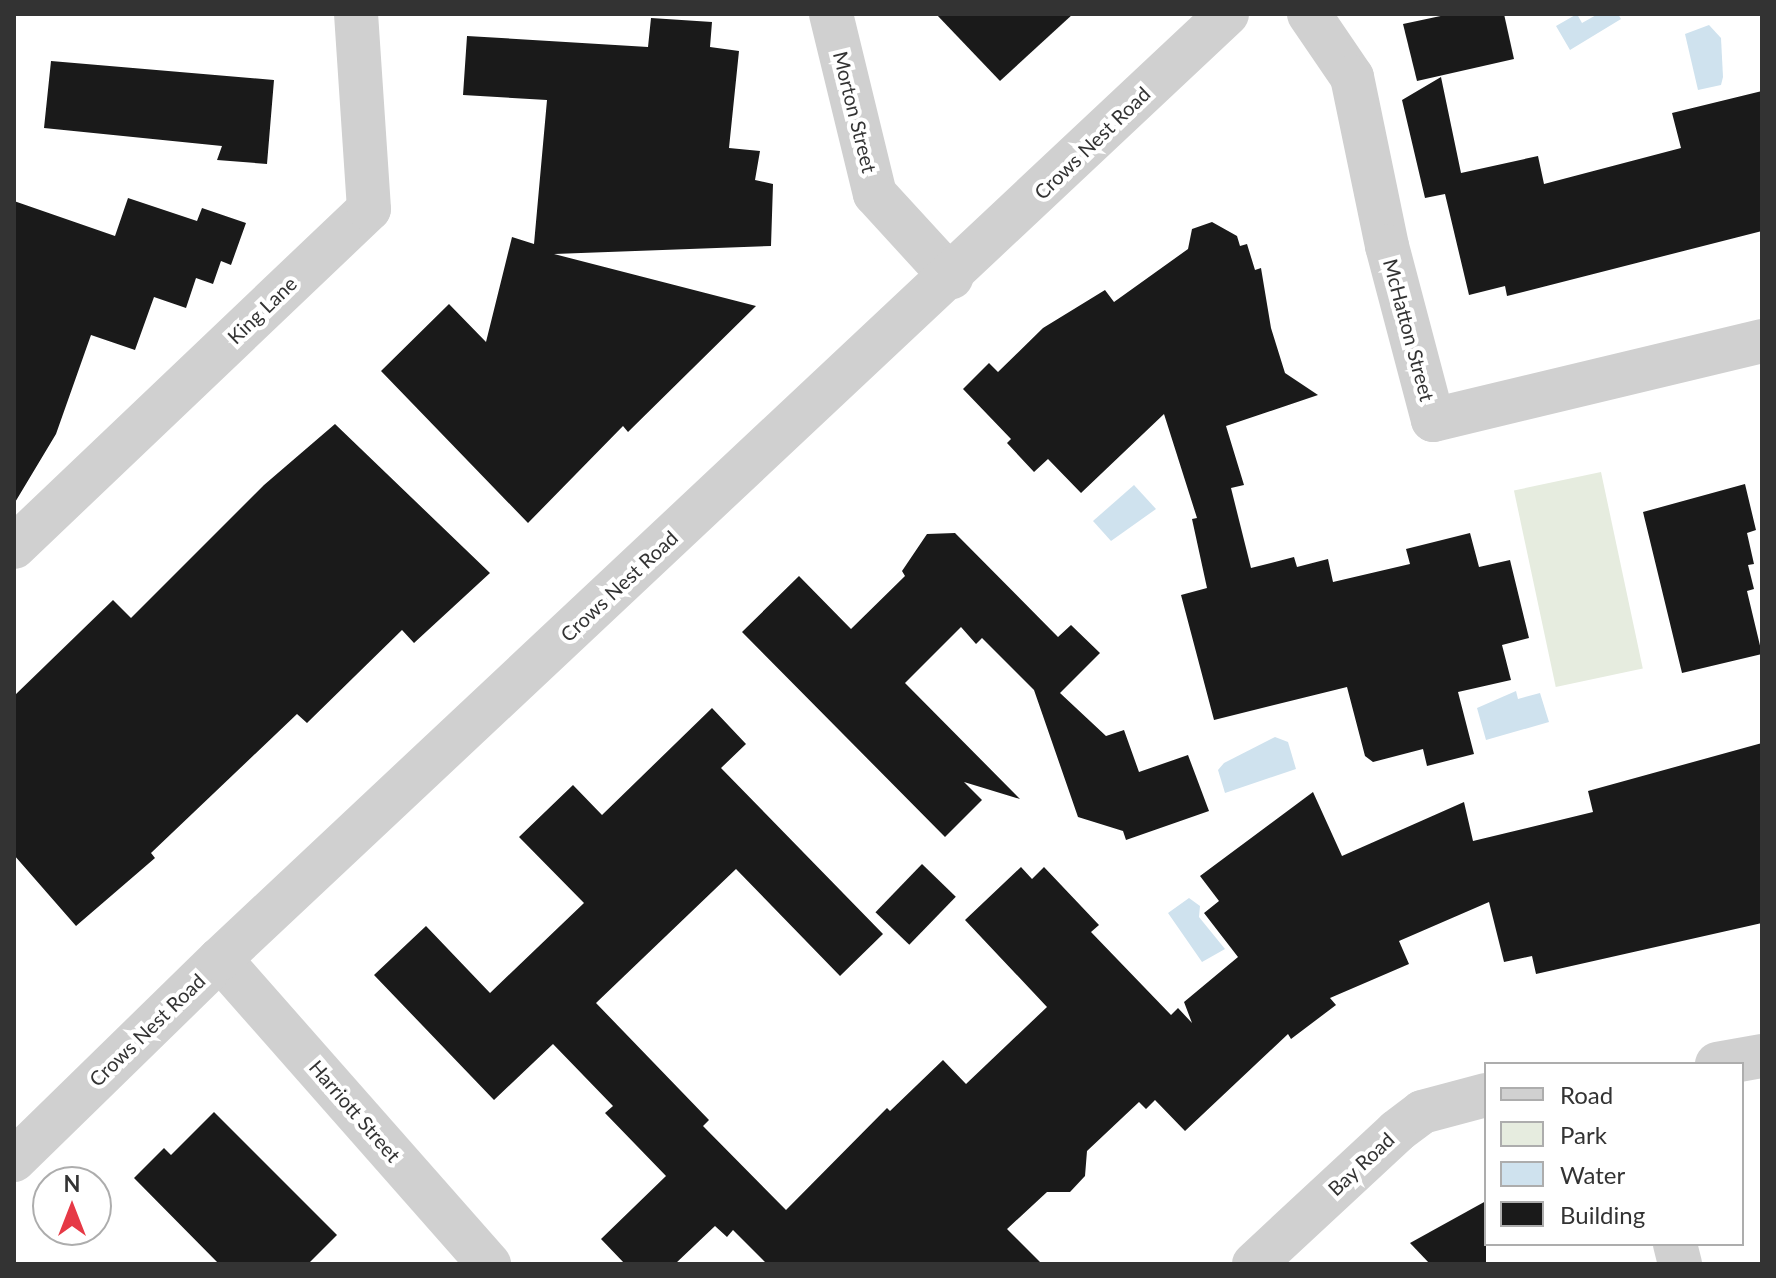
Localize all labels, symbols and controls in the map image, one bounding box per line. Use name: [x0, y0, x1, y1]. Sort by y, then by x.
street label: Morton Street: [828, 49, 882, 175]
street label: Crows Nest Road: [1029, 82, 1155, 204]
street label: McHatton Street: [1378, 256, 1440, 404]
street label: King Lane: [222, 271, 302, 349]
street label: Crows Nest Road: [555, 526, 683, 646]
street label: Crows Nest Road: [84, 969, 210, 1091]
street label: Harriott Street: [304, 1055, 406, 1167]
legend: [1484, 1062, 1744, 1246]
text: Road: [1560, 1080, 1613, 1109]
text: Park: [1560, 1120, 1607, 1149]
street label: Bay Road: [1323, 1127, 1399, 1201]
text: Water: [1560, 1160, 1625, 1189]
north arrow: [32, 1166, 112, 1246]
text: N: [64, 1170, 80, 1197]
text: Building: [1560, 1200, 1645, 1229]

